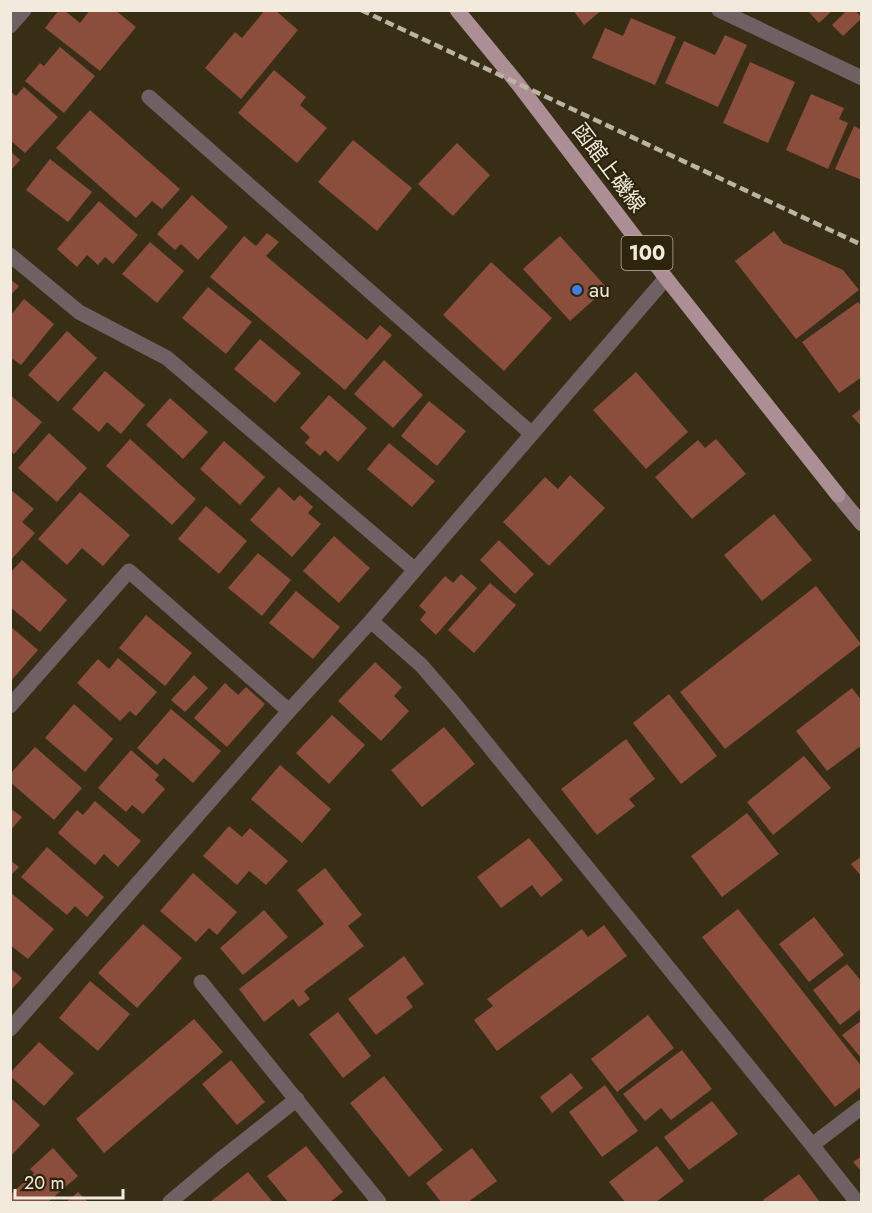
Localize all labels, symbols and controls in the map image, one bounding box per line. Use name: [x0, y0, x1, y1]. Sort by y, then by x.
street label: 函館上磯線: [565, 117, 653, 219]
road number: 100: [622, 236, 672, 270]
place label: au: [589, 275, 610, 305]
marker: au: [570, 283, 584, 297]
scale bar: [15, 1162, 123, 1200]
text: 20 m: [24, 1170, 64, 1196]

